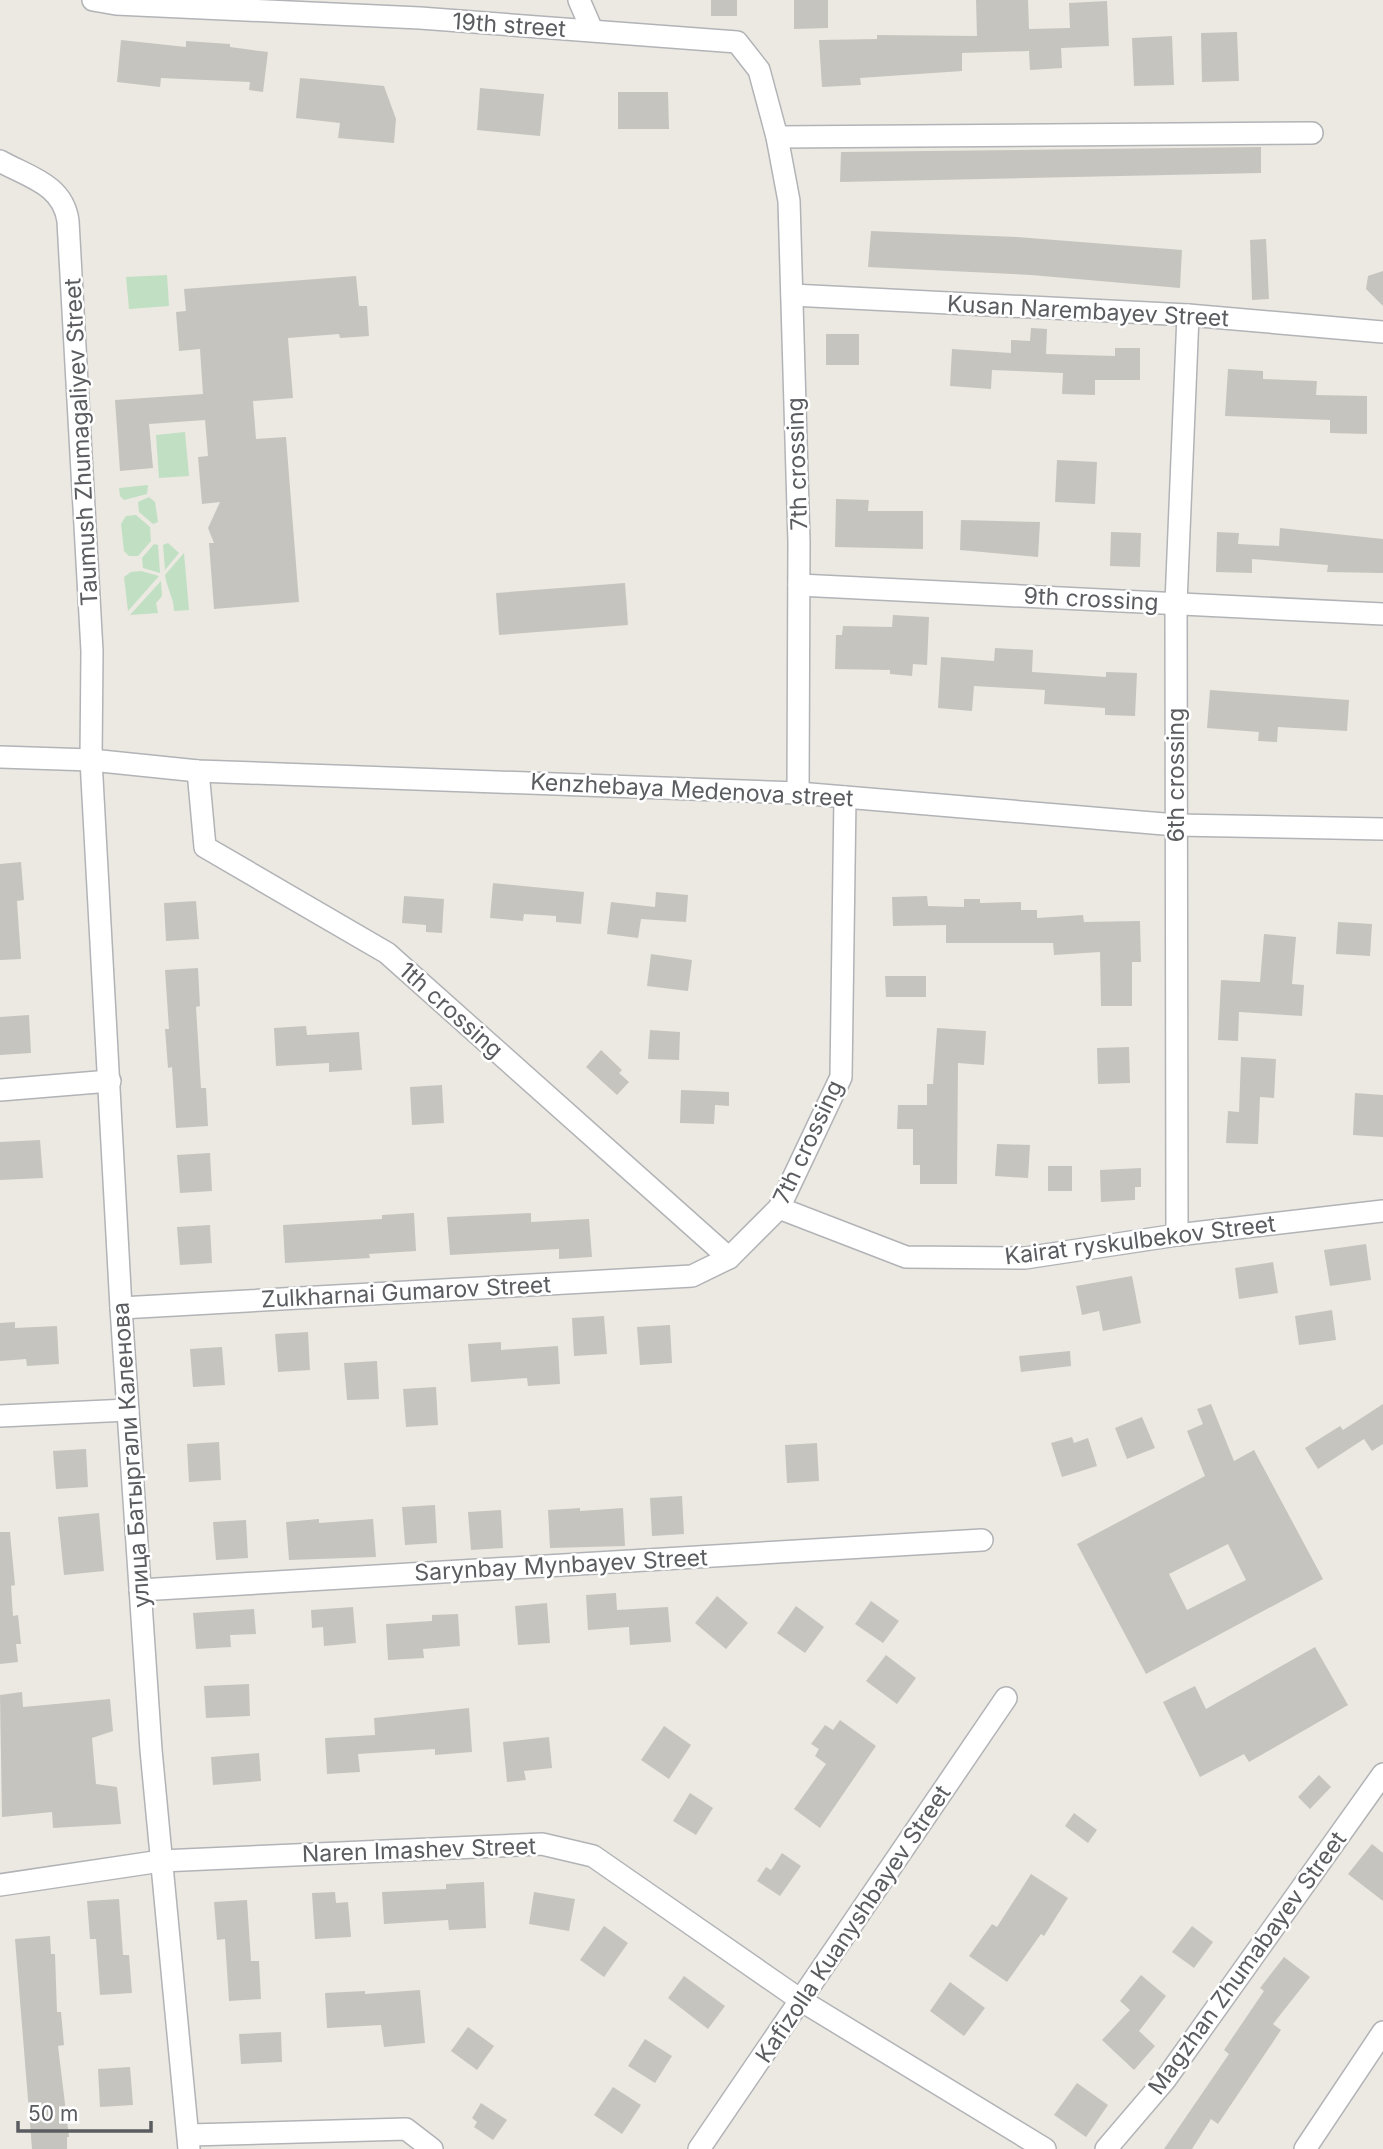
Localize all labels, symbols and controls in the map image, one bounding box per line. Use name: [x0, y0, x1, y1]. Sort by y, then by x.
street label: 19th street: [451, 7, 567, 43]
street label: Taumush Zhumagaliyev Street: [58, 277, 104, 607]
street label: Kusan Narembayev Street: [946, 290, 1230, 332]
street label: 7th crossing: [781, 397, 813, 531]
street label: 9th crossing: [1023, 581, 1159, 617]
street label: 6th crossing: [1162, 708, 1190, 842]
street label: Kenzhebaya Medenova street: [530, 768, 855, 812]
street label: 1th crossing: [393, 956, 509, 1064]
street label: 7th crossing: [767, 1076, 849, 1208]
street label: Kairat ryskulbekov Street: [1003, 1209, 1277, 1271]
street label: Zulkharnai Gumarov Street: [260, 1270, 552, 1314]
street label: улица Батыргали Каленова: [106, 1301, 156, 1609]
street label: Sarynbay Mynbayev Street: [414, 1543, 709, 1587]
street label: Kafizolla Kuanyshbayev Street: [749, 1779, 957, 2068]
street label: Magzhan Zhumabayev Street: [1142, 1826, 1352, 2100]
street label: Naren Imashev Street: [301, 1832, 537, 1868]
scale bar: [18, 2090, 150, 2134]
text: 50 m: [28, 2101, 78, 2126]

